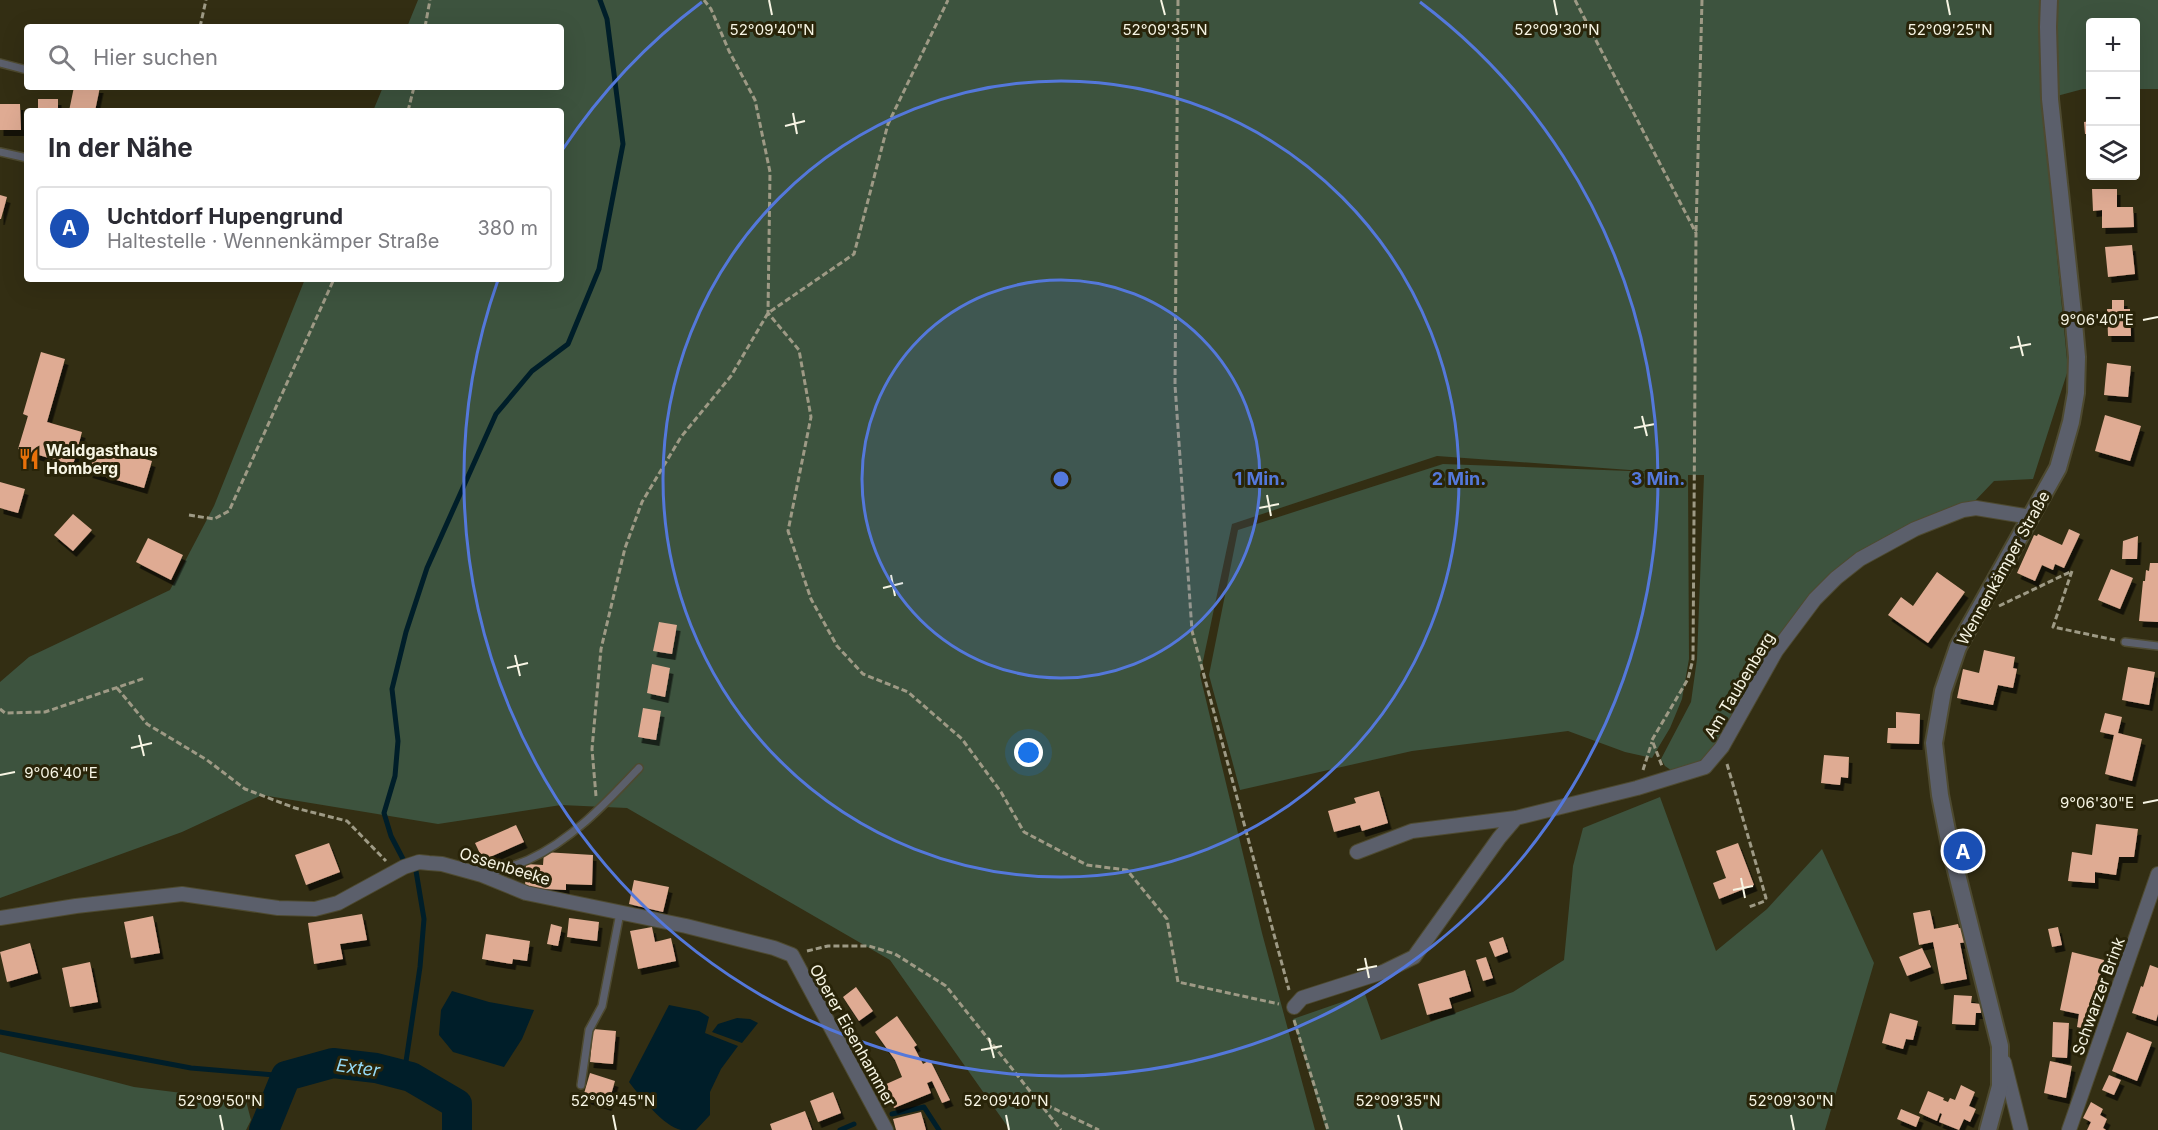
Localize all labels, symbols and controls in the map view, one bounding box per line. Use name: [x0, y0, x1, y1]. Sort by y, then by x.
map controls: [2086, 18, 2140, 180]
button: +: [2086, 18, 2140, 72]
text: 52°09'40"N: [730, 20, 814, 39]
text: 52°09'35"N: [1122, 20, 1208, 39]
text: 52°09'30"N: [1514, 20, 1600, 39]
text: 52°09'25"N: [1908, 20, 1992, 39]
search box: [24, 24, 564, 90]
icon: search: [45, 41, 78, 74]
text: Hier suchen: [93, 44, 218, 70]
button: −: [2086, 72, 2140, 126]
button: layers: [2086, 126, 2140, 180]
text: In der Nähe: [48, 132, 193, 163]
text: Uchtdorf Hupengrund: [107, 203, 343, 229]
text: A: [62, 216, 77, 240]
text: 380 m: [478, 216, 538, 240]
text: Haltestelle · Wennenkämper Straße: [107, 229, 440, 253]
text: 9°06'40"E: [2060, 310, 2134, 329]
place label: Waldgasthaus Homberg: [46, 440, 158, 478]
restaurant icon: Waldgasthaus Homberg: [17, 447, 41, 471]
text: 1 Min.: [1235, 468, 1285, 489]
text: 2 Min.: [1432, 468, 1486, 489]
text: 3 Min.: [1631, 468, 1685, 489]
centre of rings: [1051, 469, 1071, 489]
street label: Wennenkämper Straße: [1952, 487, 2054, 649]
street label: Am Taubenberg: [1699, 628, 1779, 742]
your location: [1014, 738, 1043, 767]
text: 9°06'40"E: [24, 763, 98, 782]
text: 9°06'30"E: [2060, 793, 2134, 812]
pin: A: [1944, 828, 1982, 874]
street label: Ossenbeeke: [457, 843, 553, 889]
street label: Schwarzer Brink: [2067, 934, 2129, 1058]
street label: Oberer Eisenhammer: [806, 960, 900, 1110]
water label: Exter: [335, 1054, 382, 1081]
text: 52°09'50"N: [177, 1091, 263, 1110]
text: 52°09'45"N: [571, 1091, 655, 1110]
text: 52°09'40"N: [964, 1091, 1048, 1110]
text: 52°09'35"N: [1355, 1091, 1441, 1110]
text: 52°09'30"N: [1748, 1091, 1834, 1110]

